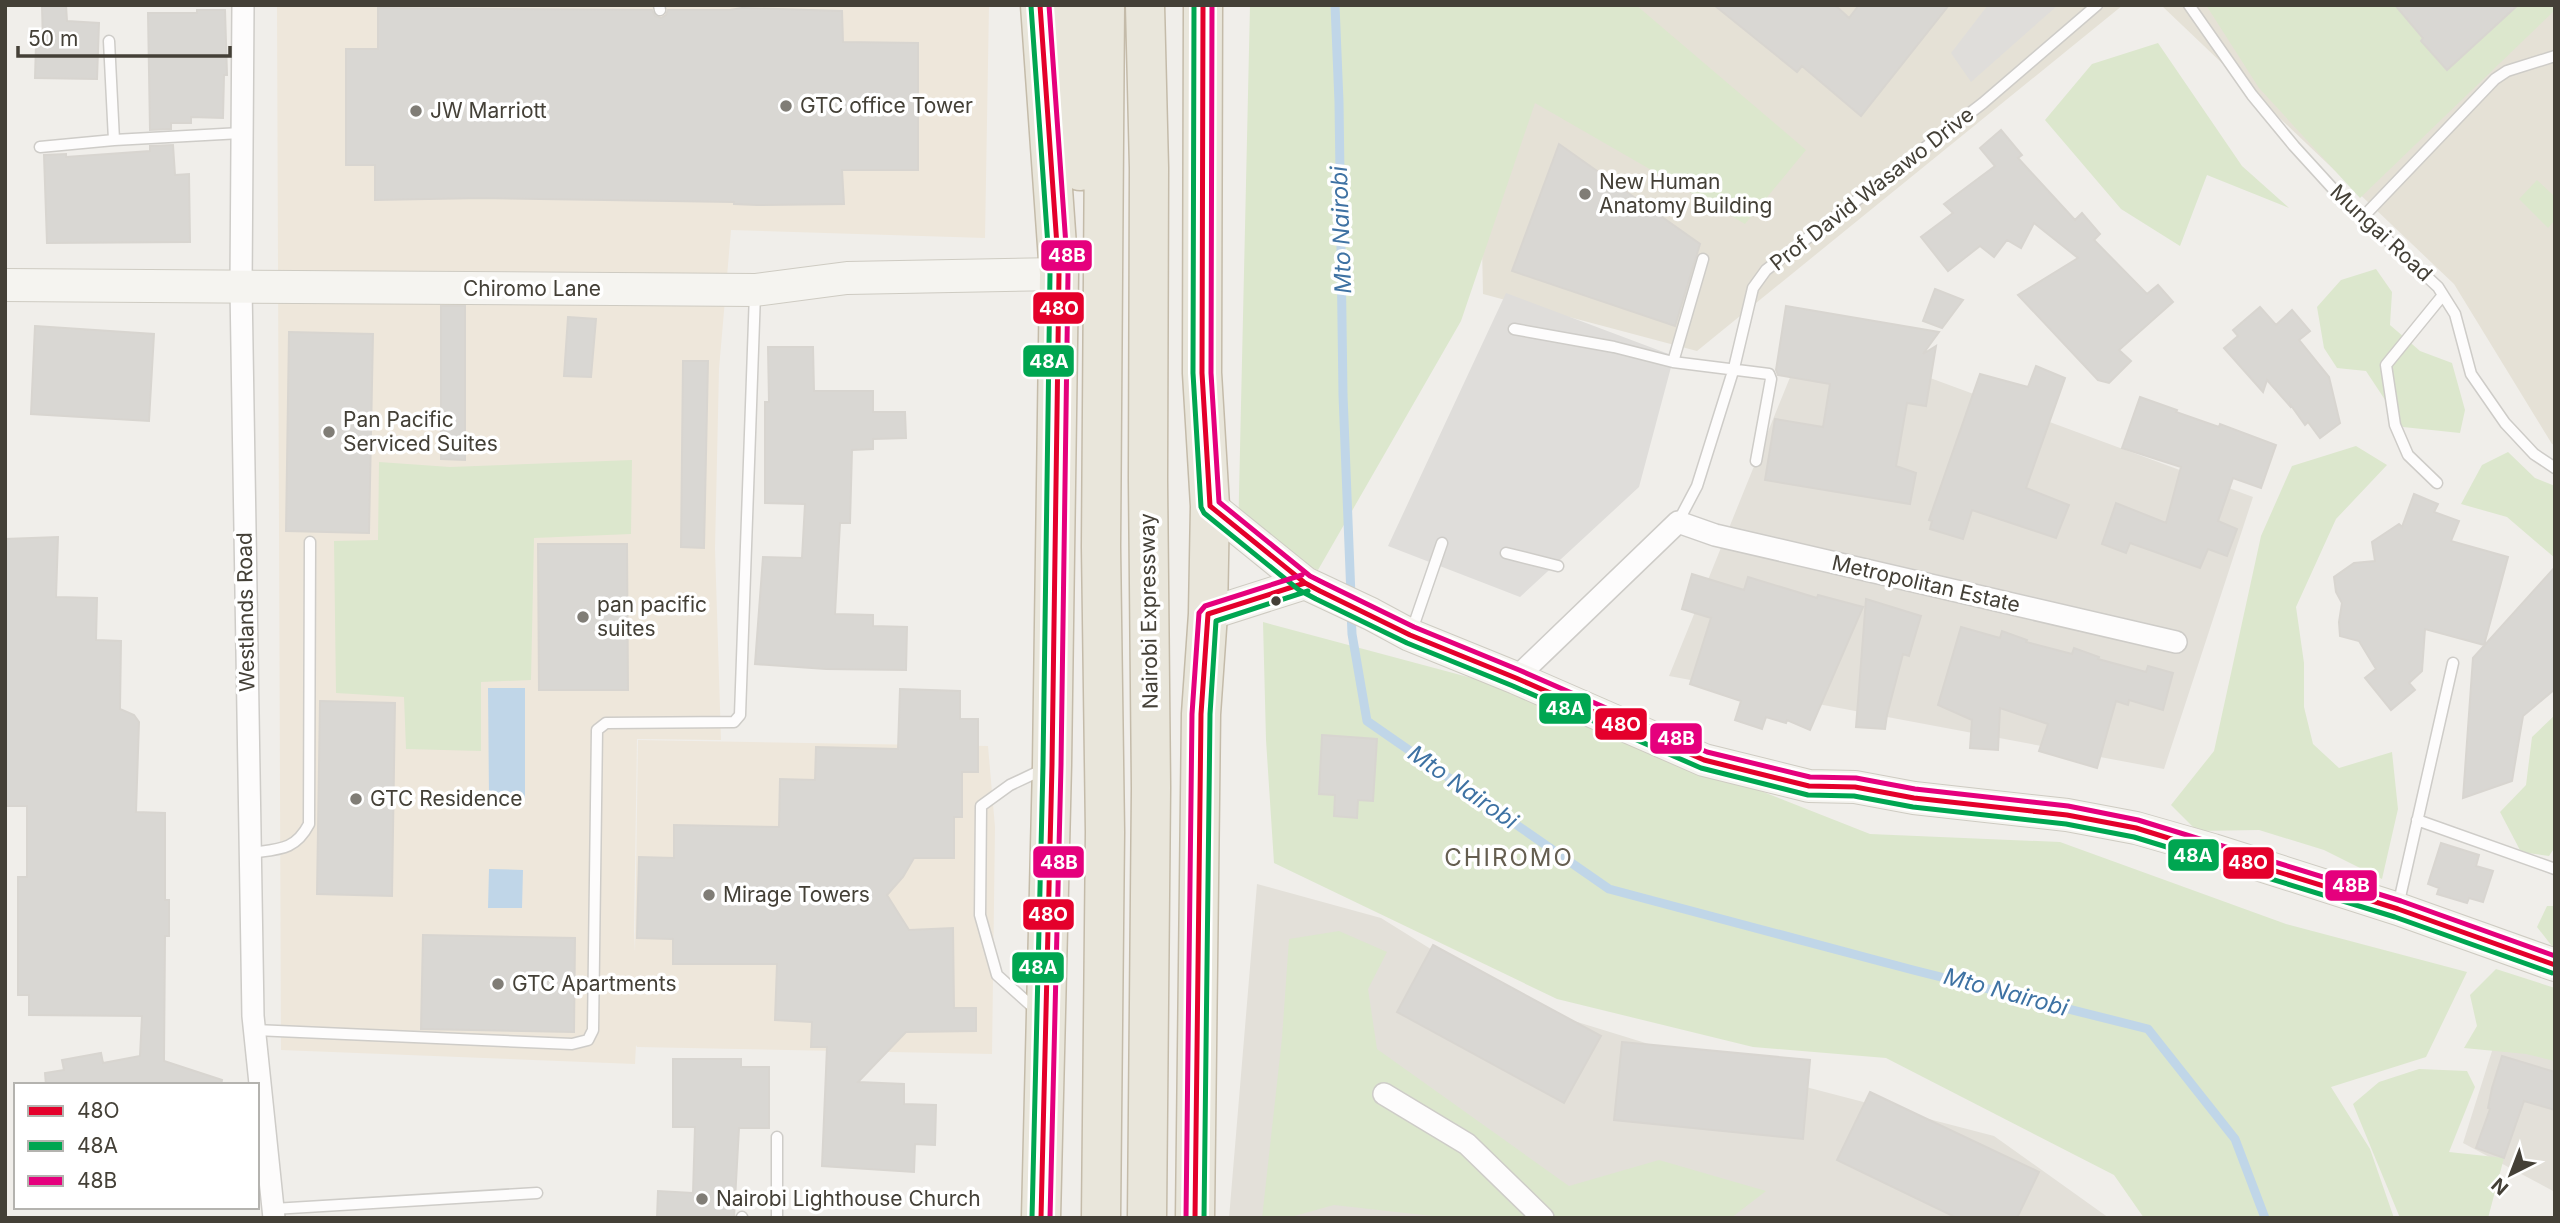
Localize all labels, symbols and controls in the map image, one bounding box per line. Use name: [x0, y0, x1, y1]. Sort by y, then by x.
scale bar: [18, 14, 229, 58]
text: 50 m: [28, 26, 78, 51]
place label: GTC office Tower: [800, 93, 973, 118]
place label: JW Marriott: [430, 98, 547, 123]
marker: GTC office Tower: [778, 98, 794, 114]
street label: Prof David Wasawo Drive: [1765, 101, 1978, 276]
marker: JW Marriott: [408, 103, 424, 119]
water label: Mto Nairobi: [1325, 165, 1357, 294]
place label: New Human Anatomy Building: [1599, 169, 1772, 218]
street label: Mungai Road: [2325, 179, 2437, 286]
marker: New Human Anatomy Building: [1577, 186, 1593, 202]
line badge: 48B: [1040, 239, 1093, 272]
text: 48B: [1048, 244, 1086, 267]
street label: Chiromo Lane: [463, 276, 601, 301]
line badge: 48O: [1032, 291, 1085, 325]
text: 48O: [1039, 297, 1079, 320]
line badge: 48A: [1022, 344, 1075, 378]
text: 48A: [1029, 350, 1069, 373]
place label: Pan Pacific Serviced Suites: [343, 407, 498, 456]
marker: Pan Pacific Serviced Suites: [321, 424, 337, 440]
street label: Nairobi Expressway: [1134, 513, 1163, 709]
street label: Westlands Road: [232, 532, 259, 692]
street label: Metropolitan Estate: [1830, 550, 2023, 617]
place label: pan pacific suites: [597, 592, 707, 641]
unlabelled marker: [1269, 594, 1283, 608]
marker: pan pacific suites: [575, 609, 591, 625]
line badge: 48A: [1538, 692, 1592, 725]
text: 48A: [1545, 697, 1585, 720]
line badge: 48O: [1594, 707, 1648, 741]
text: 48O: [1601, 713, 1641, 736]
line badge: 48B: [1649, 722, 1703, 755]
text: 48B: [1657, 727, 1695, 750]
water label: Mto Nairobi: [1403, 739, 1524, 835]
place label: GTC Residence: [370, 786, 523, 811]
marker: GTC Residence: [348, 791, 364, 807]
line badge: 48A: [2167, 838, 2220, 872]
district label: CHIROMO: [1444, 843, 1574, 872]
text: 48A: [2173, 844, 2213, 867]
line badge: 48B: [1032, 845, 1085, 879]
line badge: 48O: [2222, 846, 2275, 880]
text: 48B: [1040, 851, 1078, 874]
text: 48O: [2228, 851, 2268, 874]
line badge: 48B: [2324, 869, 2378, 902]
text: 48B: [2332, 874, 2370, 897]
place label: Mirage Towers: [723, 882, 870, 907]
marker: Mirage Towers: [701, 887, 717, 903]
line badge: 48O: [1022, 898, 1075, 931]
text: 48O: [1028, 903, 1068, 926]
line badge: 48A: [1011, 951, 1065, 984]
text: 48A: [1018, 956, 1058, 979]
water label: Mto Nairobi: [1941, 962, 2072, 1022]
place label: GTC Apartments: [512, 971, 676, 996]
marker: GTC Apartments: [490, 976, 506, 992]
legend: [14, 1083, 259, 1209]
text: 48O: [77, 1098, 120, 1123]
text: 48A: [77, 1133, 118, 1158]
north arrow: [2476, 1139, 2546, 1209]
text: 48B: [77, 1168, 117, 1193]
text: N: [2487, 1173, 2513, 1200]
place label: Nairobi Lighthouse Church: [716, 1186, 981, 1211]
marker: Nairobi Lighthouse Church: [694, 1191, 710, 1207]

